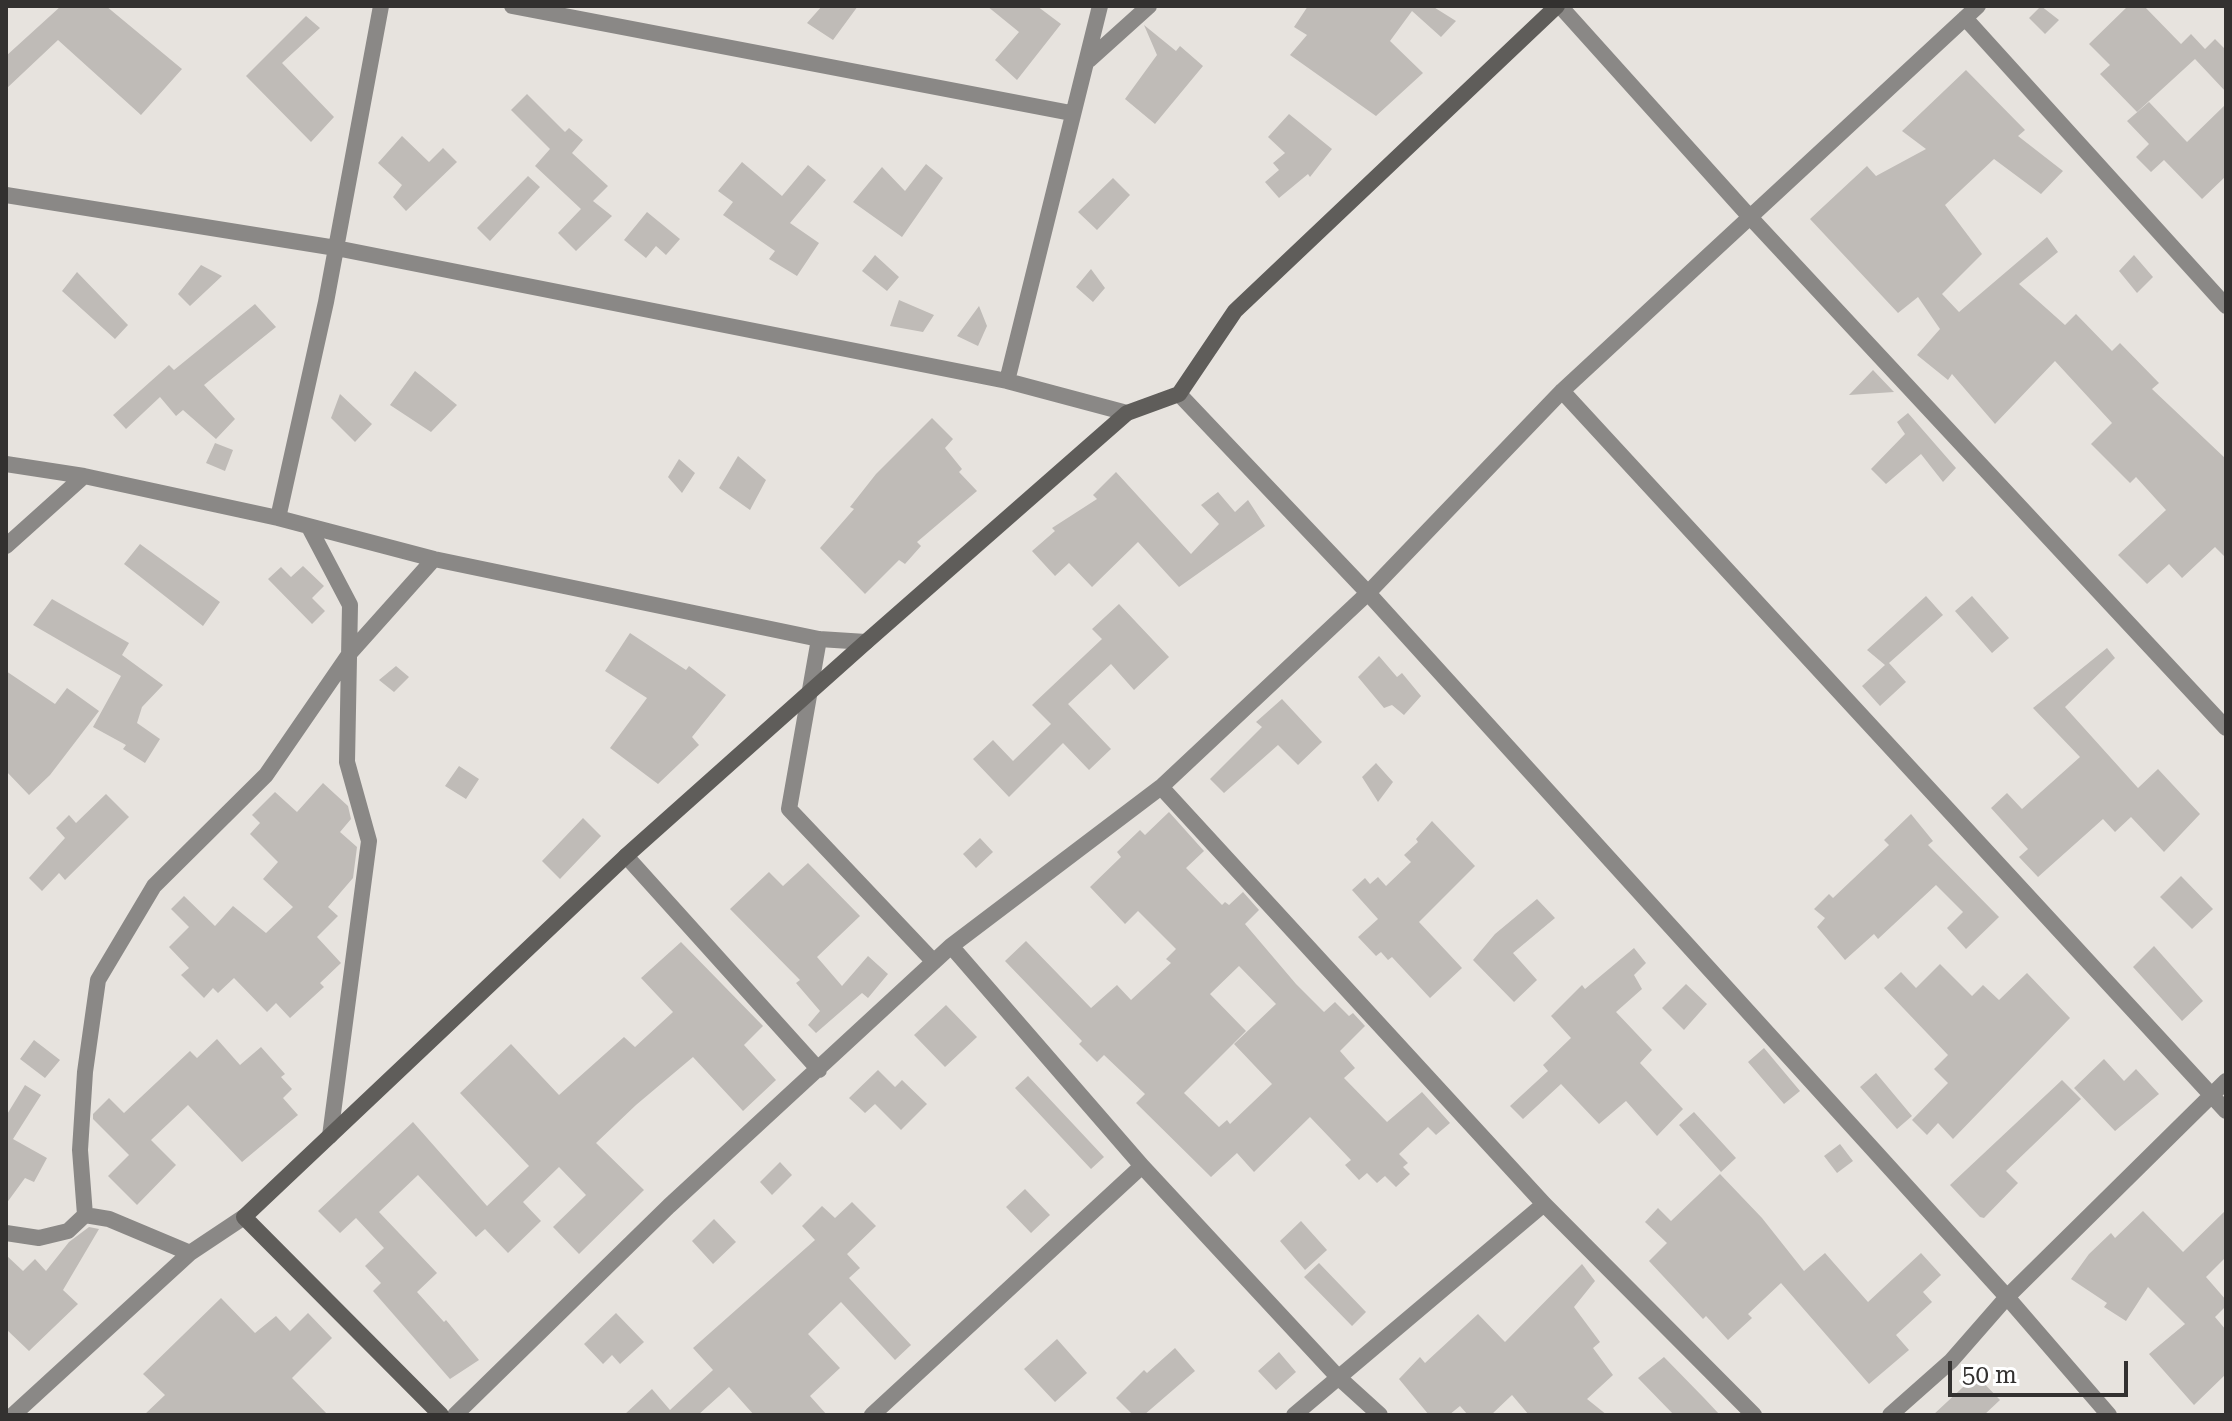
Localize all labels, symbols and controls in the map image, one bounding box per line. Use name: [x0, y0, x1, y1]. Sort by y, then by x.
scale bar: [1952, 1345, 2132, 1395]
text: 50 m: [1962, 1361, 2017, 1389]

